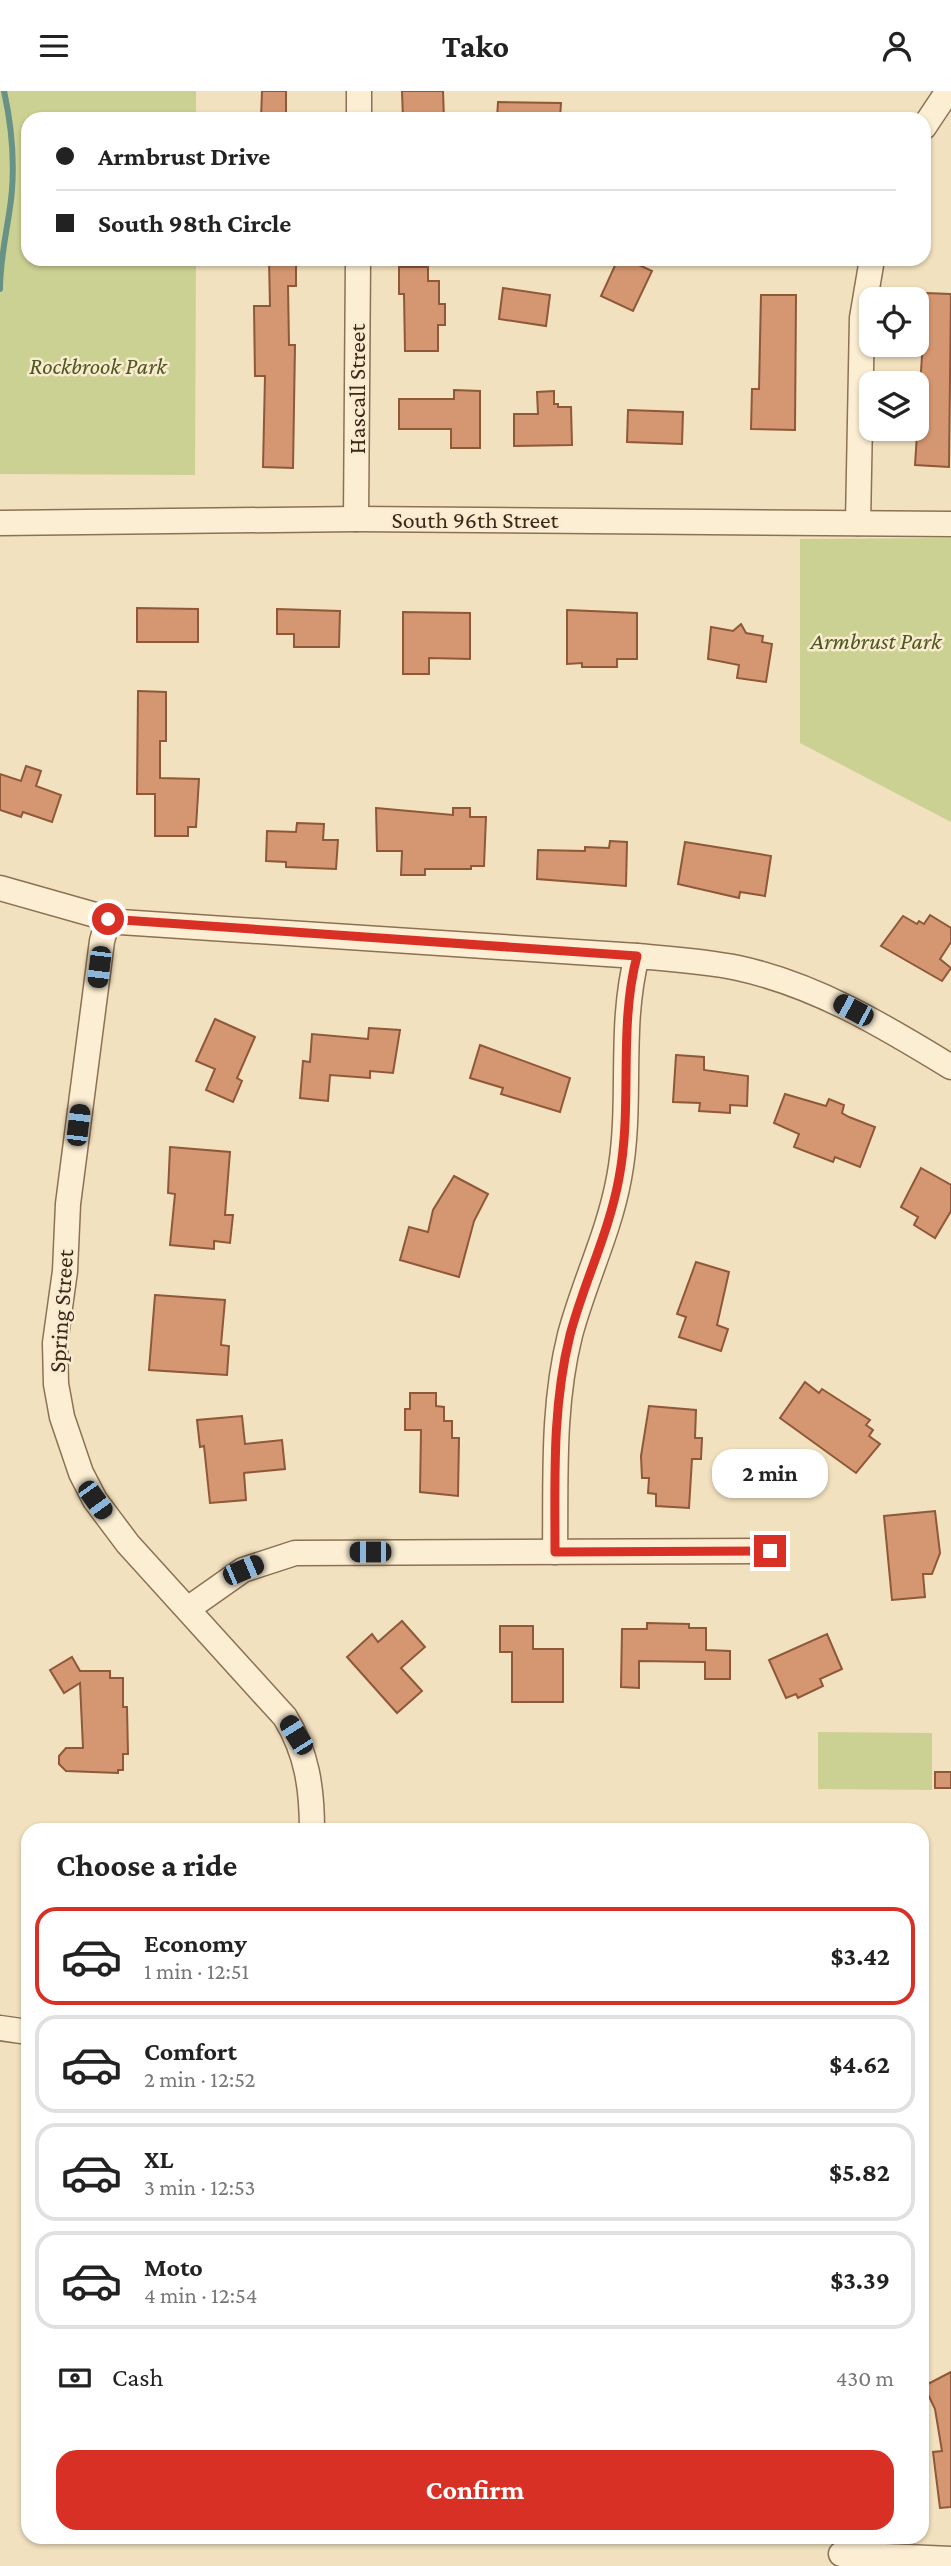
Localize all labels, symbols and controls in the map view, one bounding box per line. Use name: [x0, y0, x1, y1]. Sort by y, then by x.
icon: menu: [35, 27, 73, 65]
icon: person: [878, 27, 916, 65]
text: Tako: [442, 28, 509, 64]
text: Armbrust Drive: [98, 142, 270, 171]
text: South 98th Circle: [98, 209, 291, 238]
map controls: [859, 287, 929, 441]
button: locate: [859, 287, 929, 357]
street label: Hascall Street: [343, 323, 370, 454]
park label: Rockbrook Park: [29, 352, 168, 379]
button: layers: [859, 371, 929, 441]
street label: South 96th Street: [391, 506, 560, 533]
park label: Armbrust Park: [809, 627, 943, 654]
route start: [92, 903, 124, 935]
car: [87, 945, 112, 989]
car: [830, 991, 877, 1029]
car: [66, 1103, 91, 1147]
street label: Spring Street: [43, 1247, 78, 1374]
callout: 2 min: [712, 1449, 828, 1499]
text: 2 min: [742, 1460, 798, 1486]
car: [75, 1477, 116, 1523]
route end: [754, 1535, 786, 1567]
car: [350, 1542, 392, 1563]
car: [220, 1552, 267, 1588]
car: [276, 1712, 317, 1758]
text: Choose a ride: [56, 1847, 237, 1883]
icon: car: [60, 1925, 123, 1988]
text: Economy: [144, 1929, 247, 1958]
text: $3.42: [831, 1942, 890, 1971]
text: 1 min · 12:51: [144, 1958, 249, 1984]
icon: car: [60, 2033, 123, 2096]
text: Comfort: [144, 2037, 237, 2066]
text: $4.62: [829, 2050, 890, 2079]
text: 2 min · 12:52: [144, 2066, 255, 2092]
icon: car: [60, 2141, 123, 2204]
text: XL: [144, 2145, 173, 2174]
text: $5.82: [829, 2158, 890, 2187]
text: 3 min · 12:53: [144, 2174, 256, 2200]
icon: car: [60, 2249, 123, 2312]
text: Moto: [144, 2253, 203, 2282]
text: $3.39: [830, 2266, 890, 2295]
text: 4 min · 12:54: [144, 2282, 258, 2308]
icon: cash: [56, 2359, 94, 2397]
text: Cash: [112, 2363, 163, 2392]
text: 430 m: [836, 2365, 894, 2391]
button: Confirm: [56, 2450, 894, 2530]

